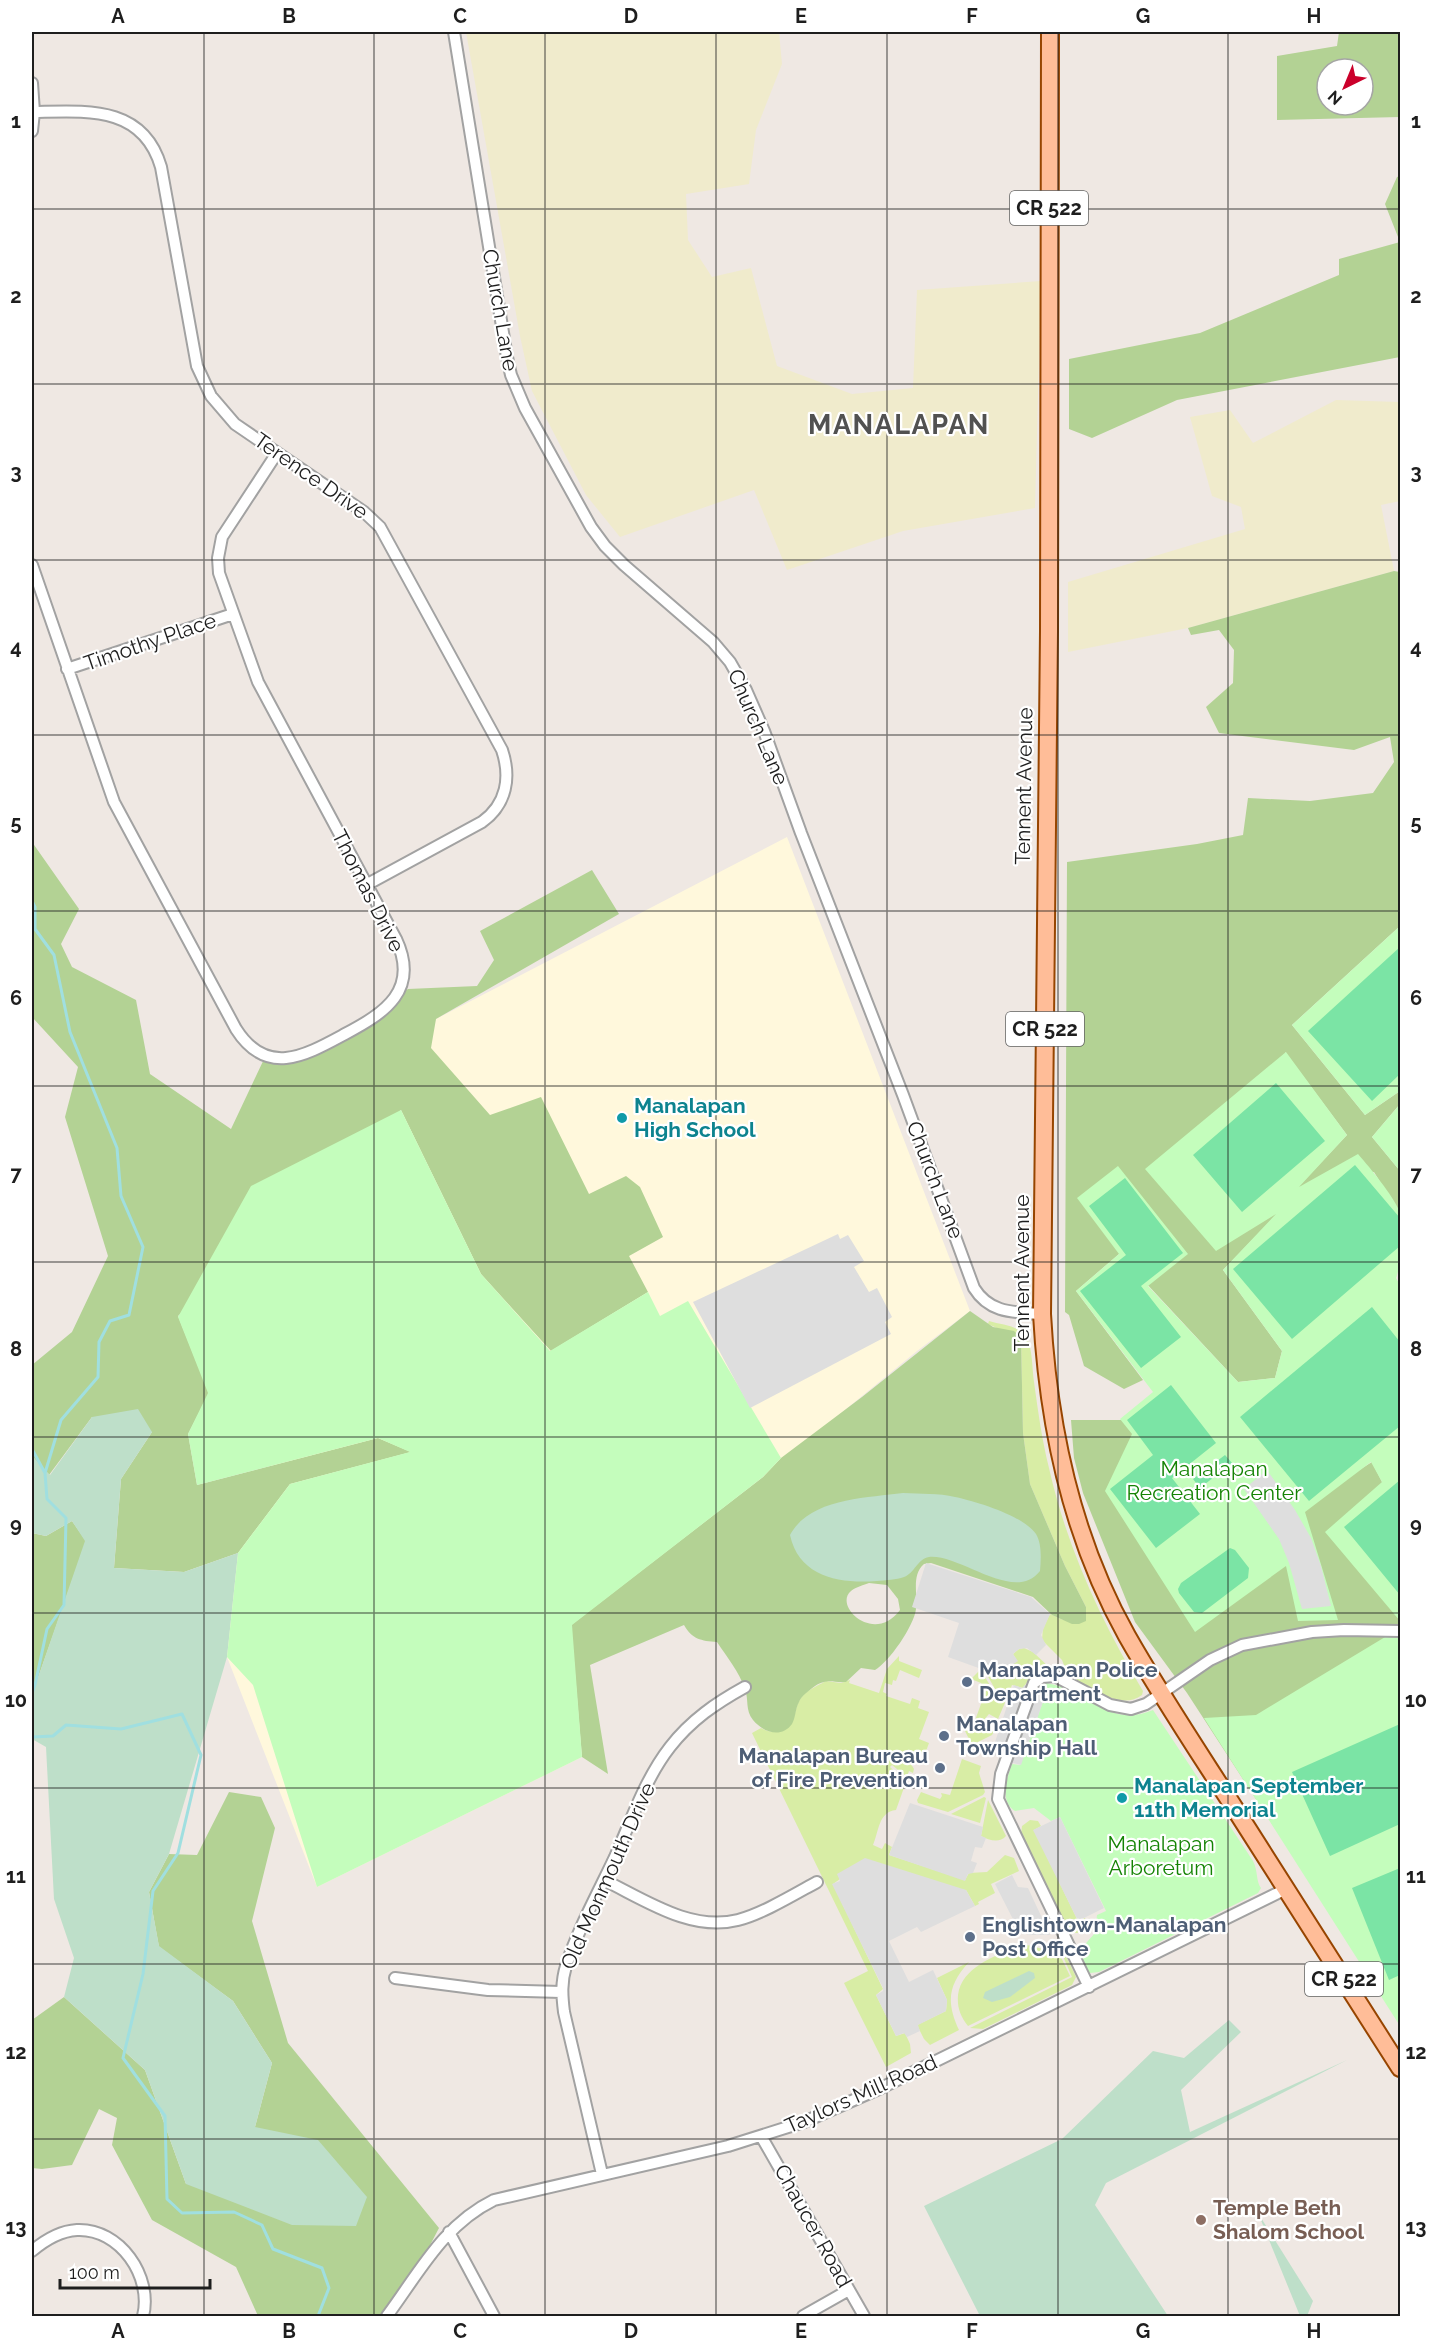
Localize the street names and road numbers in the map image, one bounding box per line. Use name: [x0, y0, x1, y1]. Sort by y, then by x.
road number: CR 522: [1010, 191, 1088, 225]
street label: Church Lane: [477, 247, 524, 373]
street label: Terence Drive: [249, 427, 373, 524]
street label: Timothy Place: [80, 607, 219, 676]
street label: Church Lane: [723, 665, 794, 789]
street label: Tennent Avenue: [1010, 707, 1037, 865]
street label: Thomas Drive: [327, 825, 410, 956]
road number: CR 522: [1006, 1012, 1084, 1046]
street label: Church Lane: [902, 1118, 969, 1242]
street label: Tennent Avenue: [1009, 1194, 1034, 1352]
street label: Old Monmouth Drive: [555, 1778, 660, 1973]
road number: CR 522: [1305, 1962, 1383, 1996]
street label: Taylors Mill Road: [781, 2049, 941, 2138]
street label: Chaucer Road: [769, 2160, 858, 2292]

